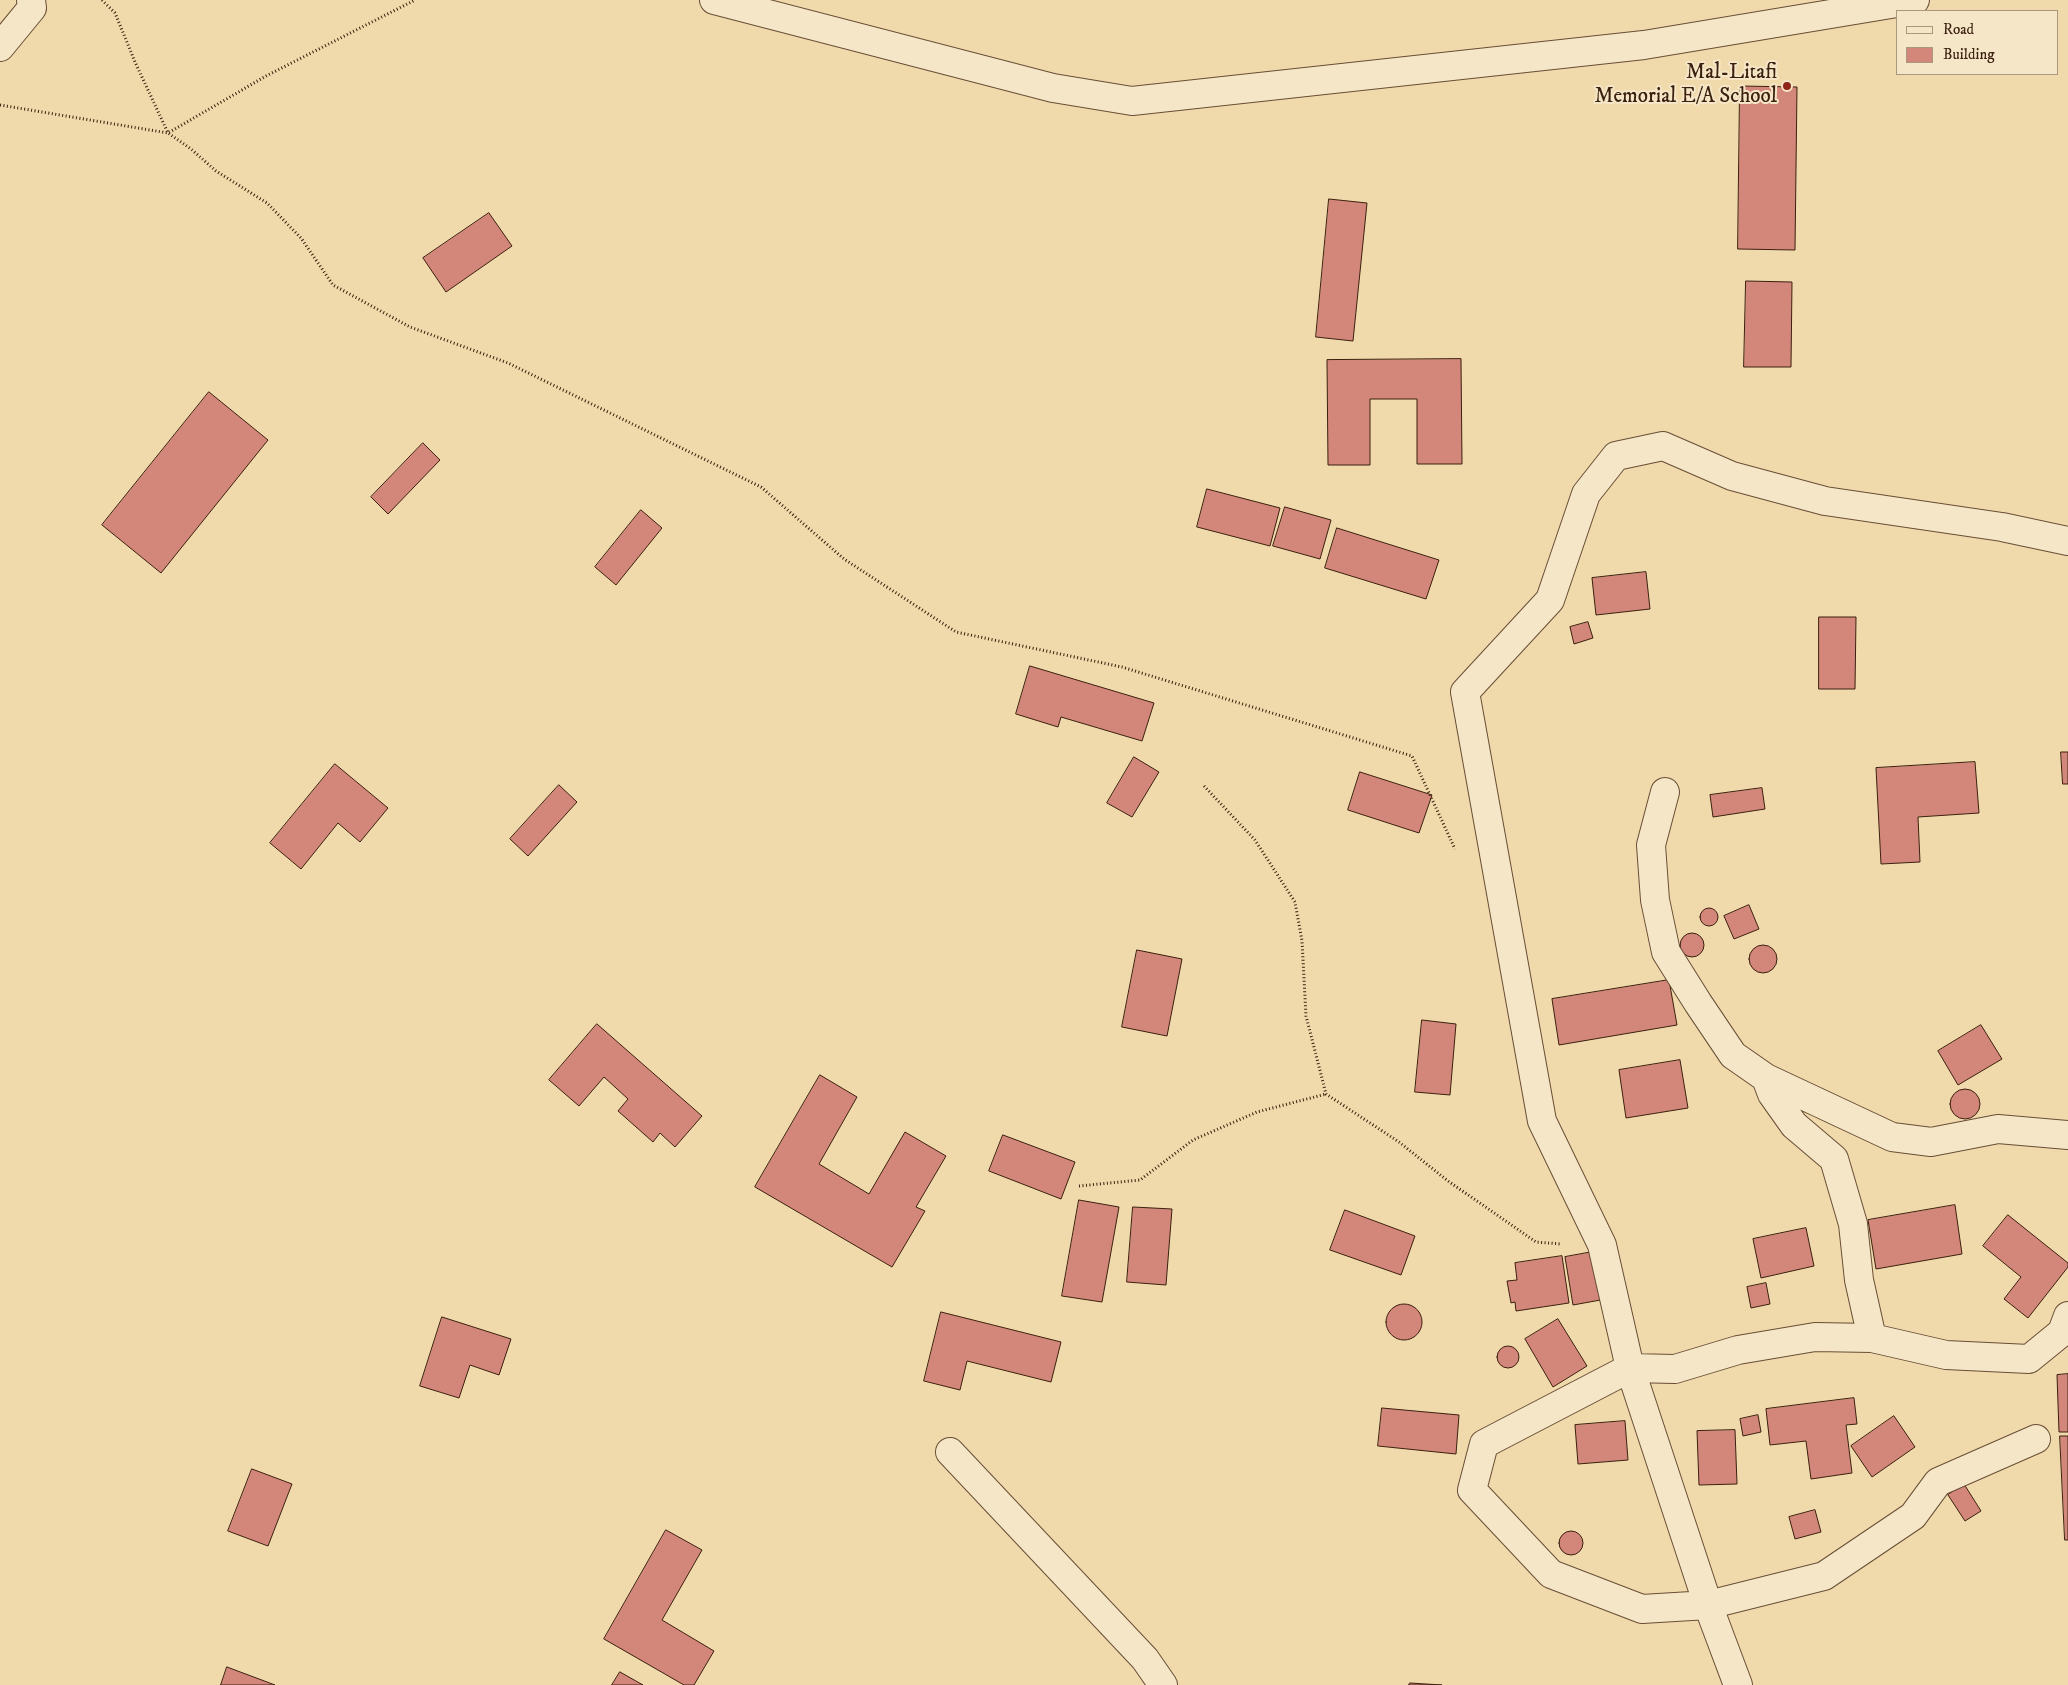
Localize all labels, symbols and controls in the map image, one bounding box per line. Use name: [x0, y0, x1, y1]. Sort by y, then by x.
legend: [1896, 10, 2058, 75]
text: Road: [1943, 20, 1974, 39]
text: Building: [1943, 45, 1995, 64]
place label: Mal-Litafi Memorial E/A School: [1595, 61, 1777, 111]
marker: Mal-Litafi Memorial E/A School: [1781, 80, 1793, 92]

